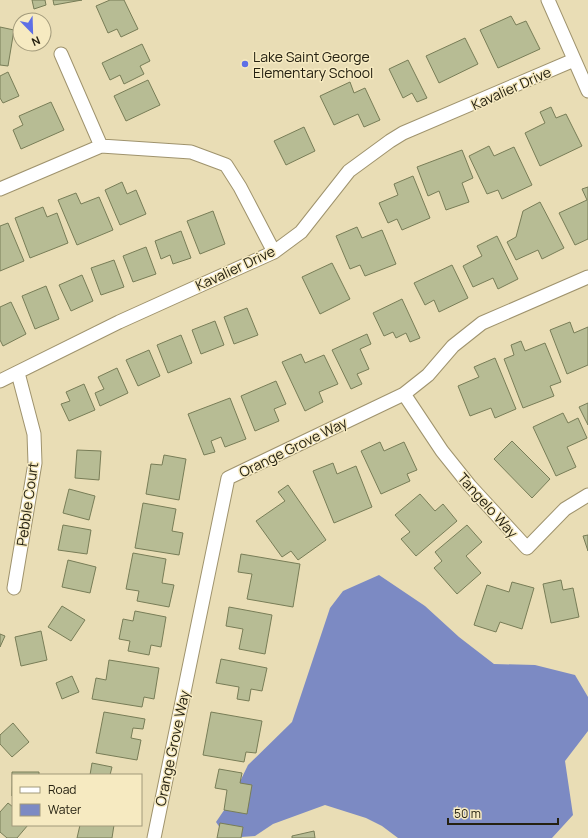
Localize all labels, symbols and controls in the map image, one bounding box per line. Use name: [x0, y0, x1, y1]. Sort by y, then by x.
north arrow: [12, 12, 52, 52]
text: N: [29, 33, 43, 50]
place label: Lake Saint George Elementary School: [253, 47, 373, 82]
marker: Lake Saint George Elementary School: [240, 59, 250, 69]
street label: Kavalier Drive: [468, 62, 554, 114]
street label: Kavalier Drive: [192, 241, 278, 295]
street label: Orange Grove Way: [236, 412, 351, 481]
street label: Pebble Court: [12, 460, 42, 547]
street label: Tangelo Way: [454, 468, 523, 542]
street label: Orange Grove Way: [150, 688, 194, 808]
legend: [12, 774, 142, 826]
text: Road: [48, 781, 76, 798]
scale bar: [448, 800, 558, 826]
text: Water: [48, 801, 82, 818]
text: 50 m: [454, 805, 481, 822]

